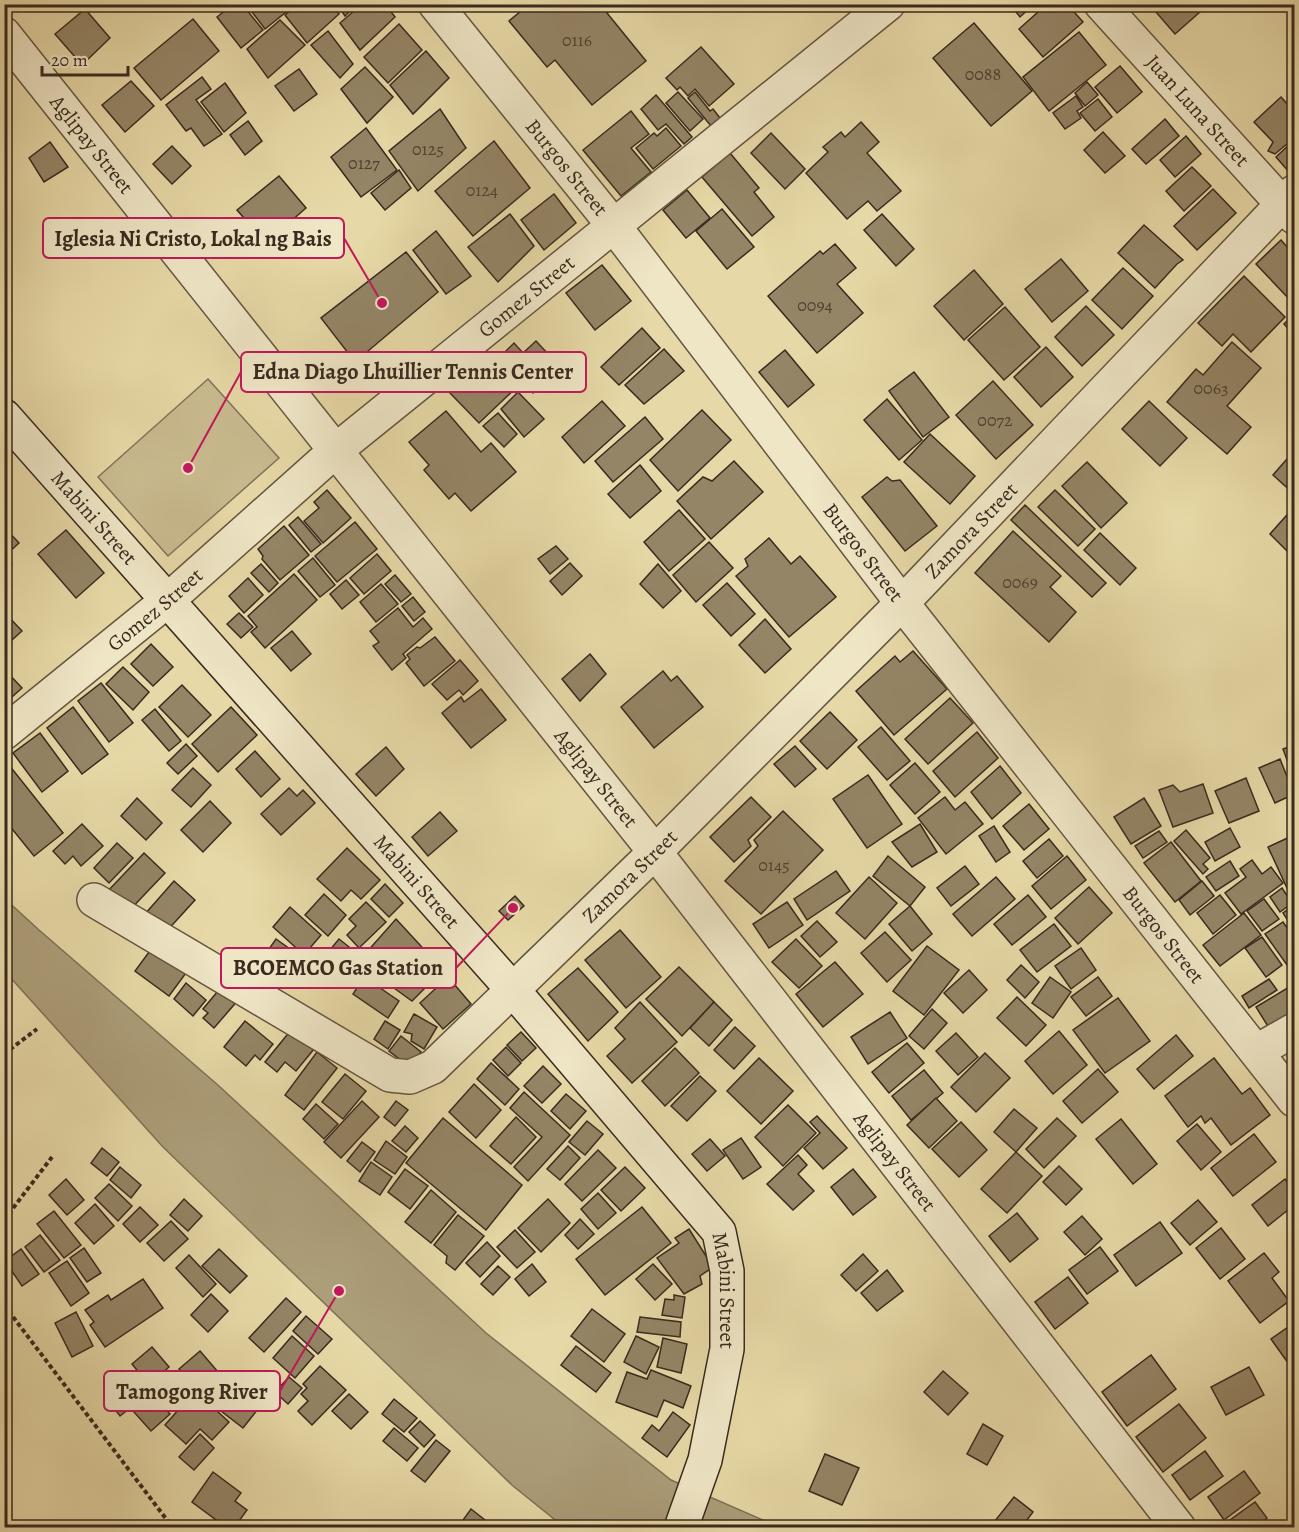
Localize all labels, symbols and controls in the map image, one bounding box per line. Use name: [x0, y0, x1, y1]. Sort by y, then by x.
house number: 0116: [562, 28, 592, 52]
scale bar: [42, 39, 128, 77]
text: 20 m: [51, 48, 88, 72]
street label: Juan Luna Street: [1140, 49, 1256, 173]
house number: 0088: [965, 62, 1001, 86]
street label: Aglipay Street: [43, 88, 140, 200]
street label: Burgos Street: [519, 113, 615, 222]
house number: 0125: [412, 137, 444, 161]
house number: 0127: [348, 151, 380, 175]
house number: 0124: [466, 178, 498, 202]
callout: Iglesia Ni Cristo, Lokal ng Bais: [43, 218, 344, 258]
text: Iglesia Ni Cristo, Lokal ng Bais: [54, 224, 332, 254]
street label: Gomez Street: [472, 249, 581, 344]
house number: 0094: [797, 293, 833, 317]
callout: Edna Diago Lhuillier Tennis Center: [241, 352, 586, 392]
text: Edna Diago Lhuillier Tennis Center: [253, 357, 573, 387]
house number: 0063: [1194, 376, 1229, 400]
house number: 0072: [977, 408, 1013, 432]
street label: Mabini Street: [45, 465, 144, 571]
street label: Zamora Street: [918, 476, 1024, 585]
street label: Burgos Street: [817, 497, 910, 608]
street label: Gomez Street: [101, 561, 209, 658]
house number: 0069: [1002, 570, 1038, 594]
street label: Aglipay Street: [547, 722, 644, 834]
street label: Zamora Street: [576, 823, 684, 929]
street label: Mabini Street: [367, 828, 466, 935]
house number: 0145: [758, 853, 790, 877]
street label: Burgos Street: [1116, 880, 1211, 989]
callout: BCOEMCO Gas Station: [221, 948, 456, 988]
text: BCOEMCO Gas Station: [233, 953, 443, 983]
street label: Aglipay Street: [847, 1105, 943, 1217]
street label: Mabini Street: [705, 1230, 741, 1349]
callout: Tamogong River: [104, 1371, 280, 1411]
text: Tamogong River: [116, 1377, 268, 1407]

